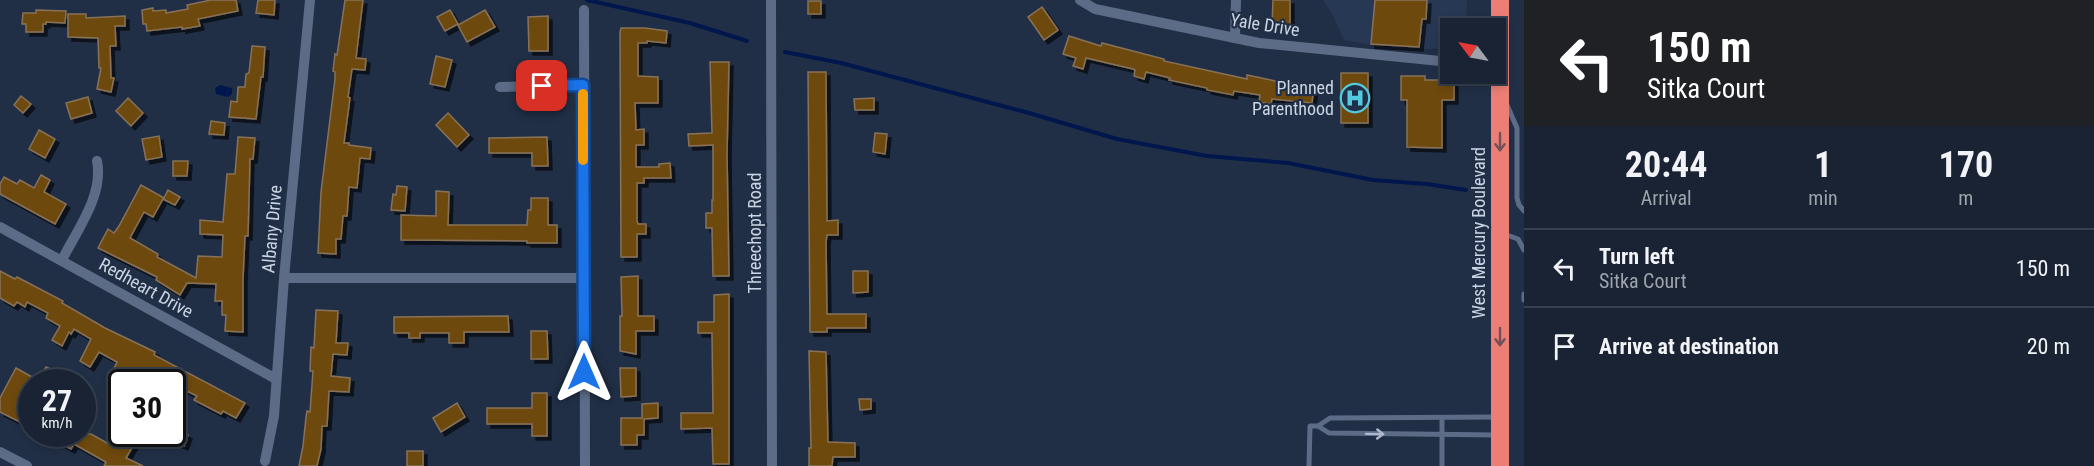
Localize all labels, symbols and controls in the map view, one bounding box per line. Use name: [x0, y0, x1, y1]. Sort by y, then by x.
street label: Yale Drive: [1229, 9, 1301, 40]
north arrow: [1440, 18, 1506, 84]
map controls: [1440, 18, 1506, 84]
text: 150 m: [1647, 23, 1752, 72]
icon: left: [1548, 24, 1626, 102]
pin: [516, 60, 567, 111]
icon: arrive: [525, 69, 558, 102]
text: Sitka Court: [1647, 73, 1765, 105]
place label: Planned Parenthood: [1252, 77, 1334, 119]
hospital icon: Planned Parenthood: [1339, 82, 1371, 114]
one-way arrow: [1494, 132, 1506, 152]
text: 20:44: [1625, 144, 1707, 186]
text: 1: [1814, 144, 1832, 186]
text: 170: [1939, 144, 1993, 186]
street label: West Mercury Boulevard: [1468, 147, 1489, 319]
street label: Threechopt Road: [744, 173, 765, 293]
street label: Albany Drive: [257, 184, 286, 274]
text: Arrival: [1641, 186, 1692, 210]
text: min: [1808, 186, 1838, 210]
text: m: [1958, 186, 1973, 210]
text: Turn left: [1599, 244, 1674, 269]
icon: left: [1548, 252, 1581, 285]
street label: Redheart Drive: [96, 253, 197, 322]
text: 150 m: [2016, 256, 2070, 281]
text: Sitka Court: [1599, 269, 1687, 293]
one-way arrow: [1494, 327, 1506, 347]
icon: arrive: [1548, 330, 1581, 363]
text: Arrive at destination: [1599, 334, 1779, 359]
text: 20 m: [2027, 334, 2070, 359]
position arrow: [552, 340, 616, 404]
speed limit sign: 30: [108, 369, 186, 447]
text: 27: [42, 383, 72, 418]
text: km/h: [42, 414, 72, 432]
one-way arrow: [1364, 429, 1384, 440]

